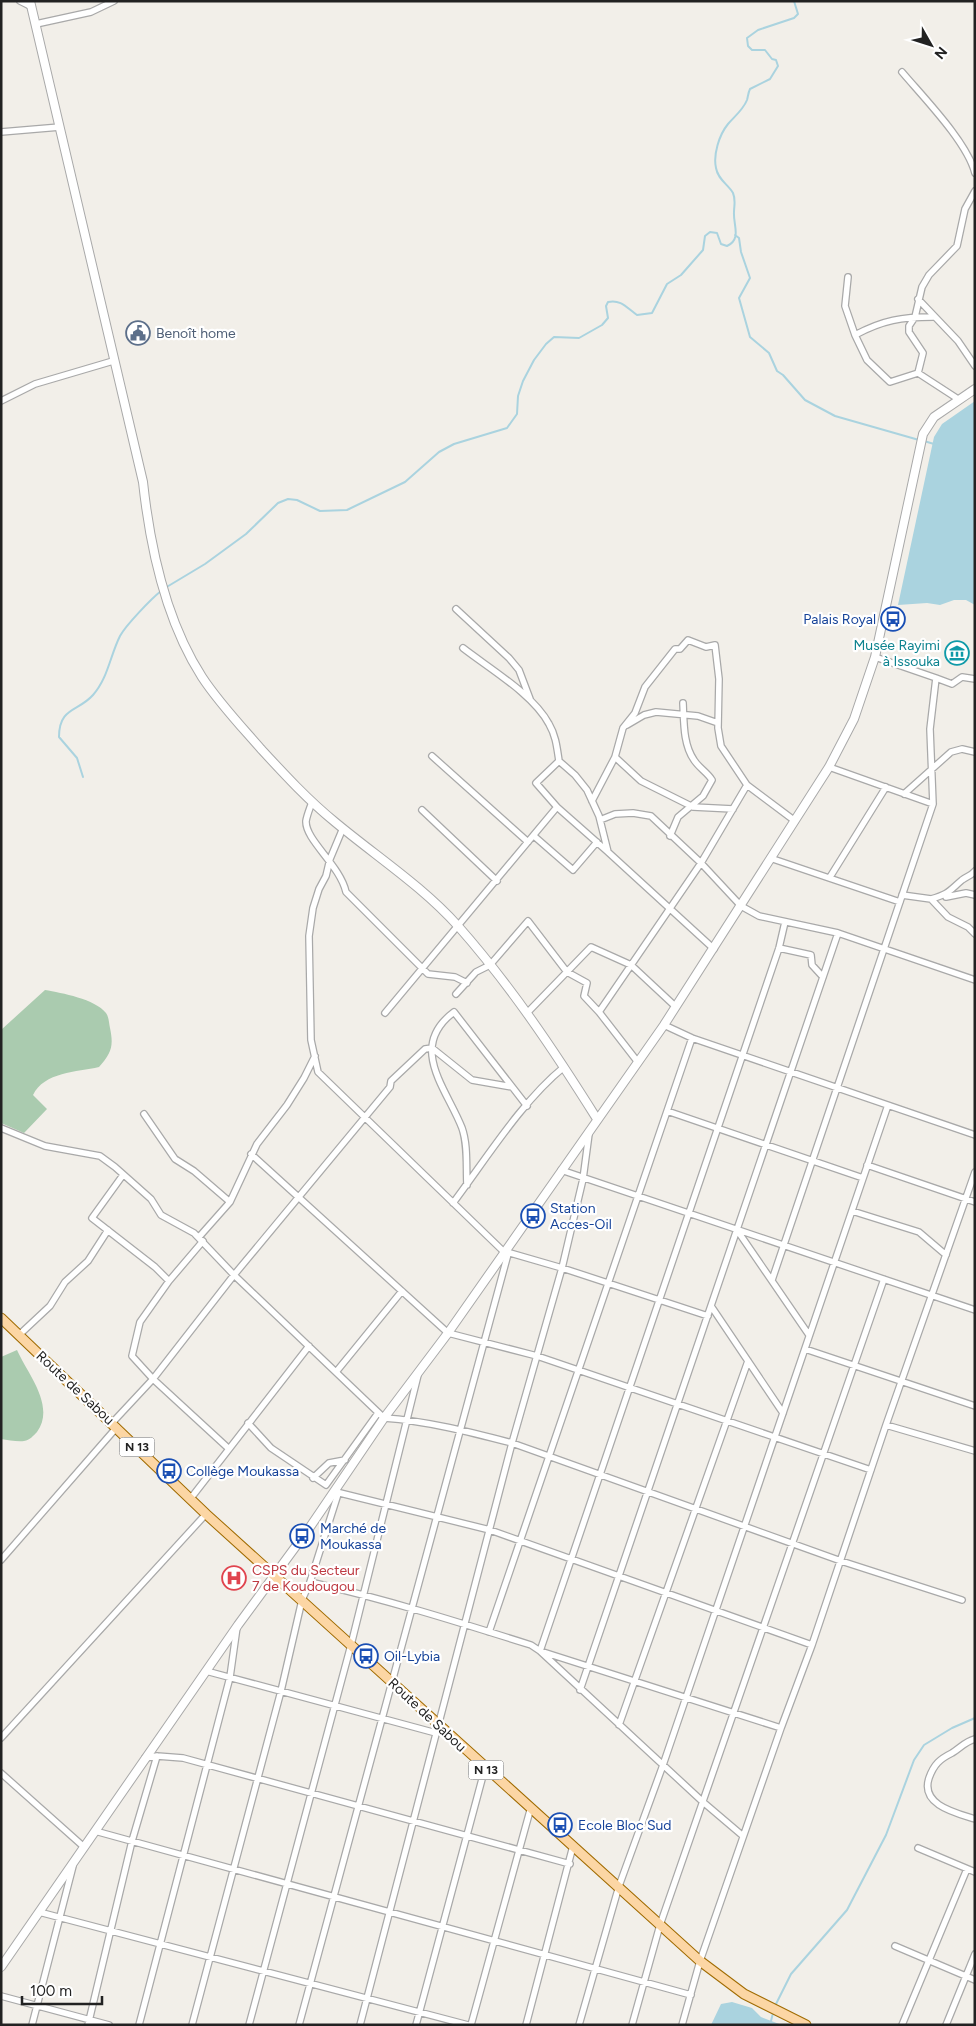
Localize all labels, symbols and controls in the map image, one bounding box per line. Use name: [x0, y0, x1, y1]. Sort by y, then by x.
north arrow: [906, 20, 956, 70]
text: N: [931, 43, 951, 62]
public building icon: Benoît home: [125, 320, 151, 346]
place label: Benoît home: [156, 325, 236, 342]
bus stop icon: Palais Royal: [880, 606, 906, 632]
place label: Palais Royal: [803, 611, 876, 628]
place label: Musée Rayimi à Issouka: [853, 637, 940, 670]
museum icon: Musée Rayimi à Issouka: [944, 640, 970, 666]
place label: Station Acces-Oil: [550, 1200, 612, 1233]
bus stop icon: Station Acces-Oil: [520, 1203, 546, 1229]
street label: Route de Sabou: [33, 1348, 117, 1428]
road number: N 13: [120, 1438, 154, 1456]
bus stop icon: Collège Moukassa: [156, 1458, 182, 1484]
place label: Collège Moukassa: [186, 1463, 299, 1480]
place label: Marché de Moukassa: [320, 1520, 386, 1553]
bus stop icon: Marché de Moukassa: [289, 1523, 315, 1549]
place label: CSPS du Secteur 7 de Koudougou: [252, 1562, 360, 1595]
hospital icon: CSPS du Secteur 7 de Koudougou: [221, 1565, 247, 1591]
bus stop icon: Oil-Lybia: [353, 1643, 379, 1669]
place label: Oil-Lybia: [384, 1648, 440, 1665]
street label: Route de Sabou: [385, 1675, 469, 1755]
road number: N 13: [468, 1760, 504, 1780]
bus stop icon: Ecole Bloc Sud: [547, 1812, 573, 1838]
place label: Ecole Bloc Sud: [578, 1817, 672, 1834]
scale bar: [22, 1974, 102, 2006]
text: 100 m: [30, 1982, 72, 2000]

